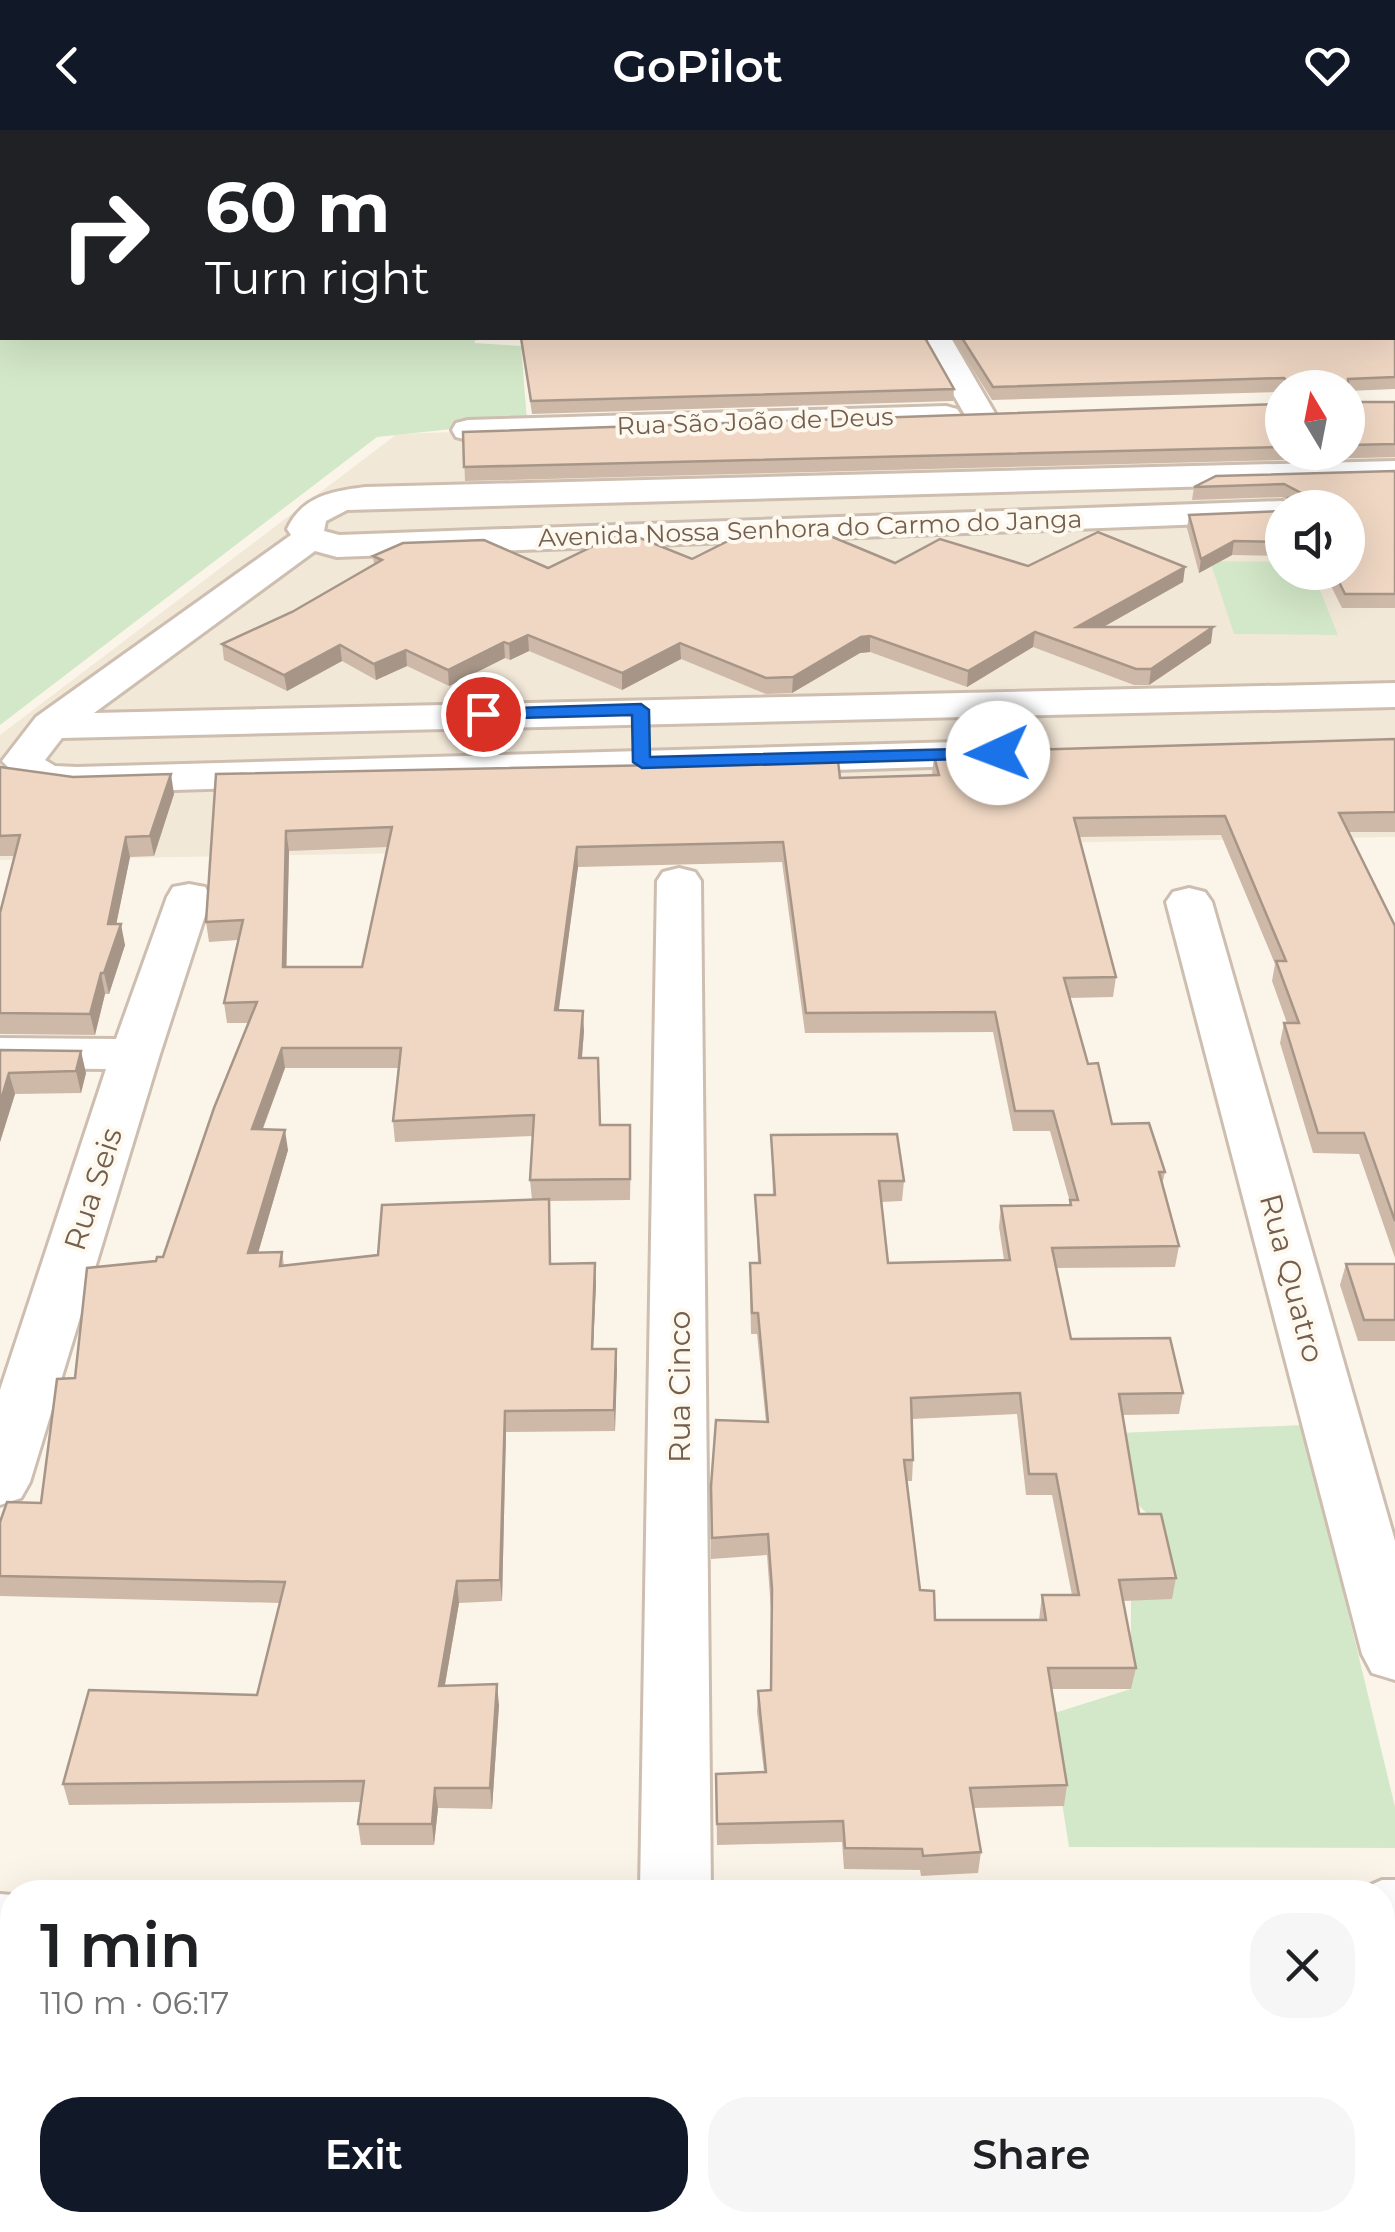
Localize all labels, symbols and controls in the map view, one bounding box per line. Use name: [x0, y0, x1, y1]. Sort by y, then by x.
icon: back: [40, 38, 95, 93]
text: GoPilot: [612, 38, 783, 93]
icon: heart: [1300, 38, 1355, 93]
text: 60 m: [205, 164, 390, 250]
icon: right: [40, 170, 170, 300]
text: Turn right: [205, 250, 430, 305]
north arrow: [1265, 370, 1365, 470]
map controls: [1265, 370, 1365, 590]
street label: Rua São João de Deus: [616, 401, 894, 441]
button: sound: [1265, 490, 1365, 590]
street label: Avenida Nossa Senhora do Carmo do Janga: [537, 504, 1083, 552]
pin: [441, 672, 526, 757]
icon: arrive: [456, 687, 511, 742]
position arrow: [946, 701, 1050, 805]
street label: Rua Seis: [56, 1123, 130, 1255]
street label: Rua Quatro: [1252, 1190, 1332, 1366]
street label: Rua Cinco: [661, 1311, 698, 1463]
text: 1 min: [40, 1909, 201, 1982]
button: close: [1250, 1913, 1355, 2018]
text: 110 m · 06:17: [40, 1983, 229, 2022]
button: Exit: [40, 2097, 688, 2212]
button: Share: [708, 2097, 1355, 2212]

